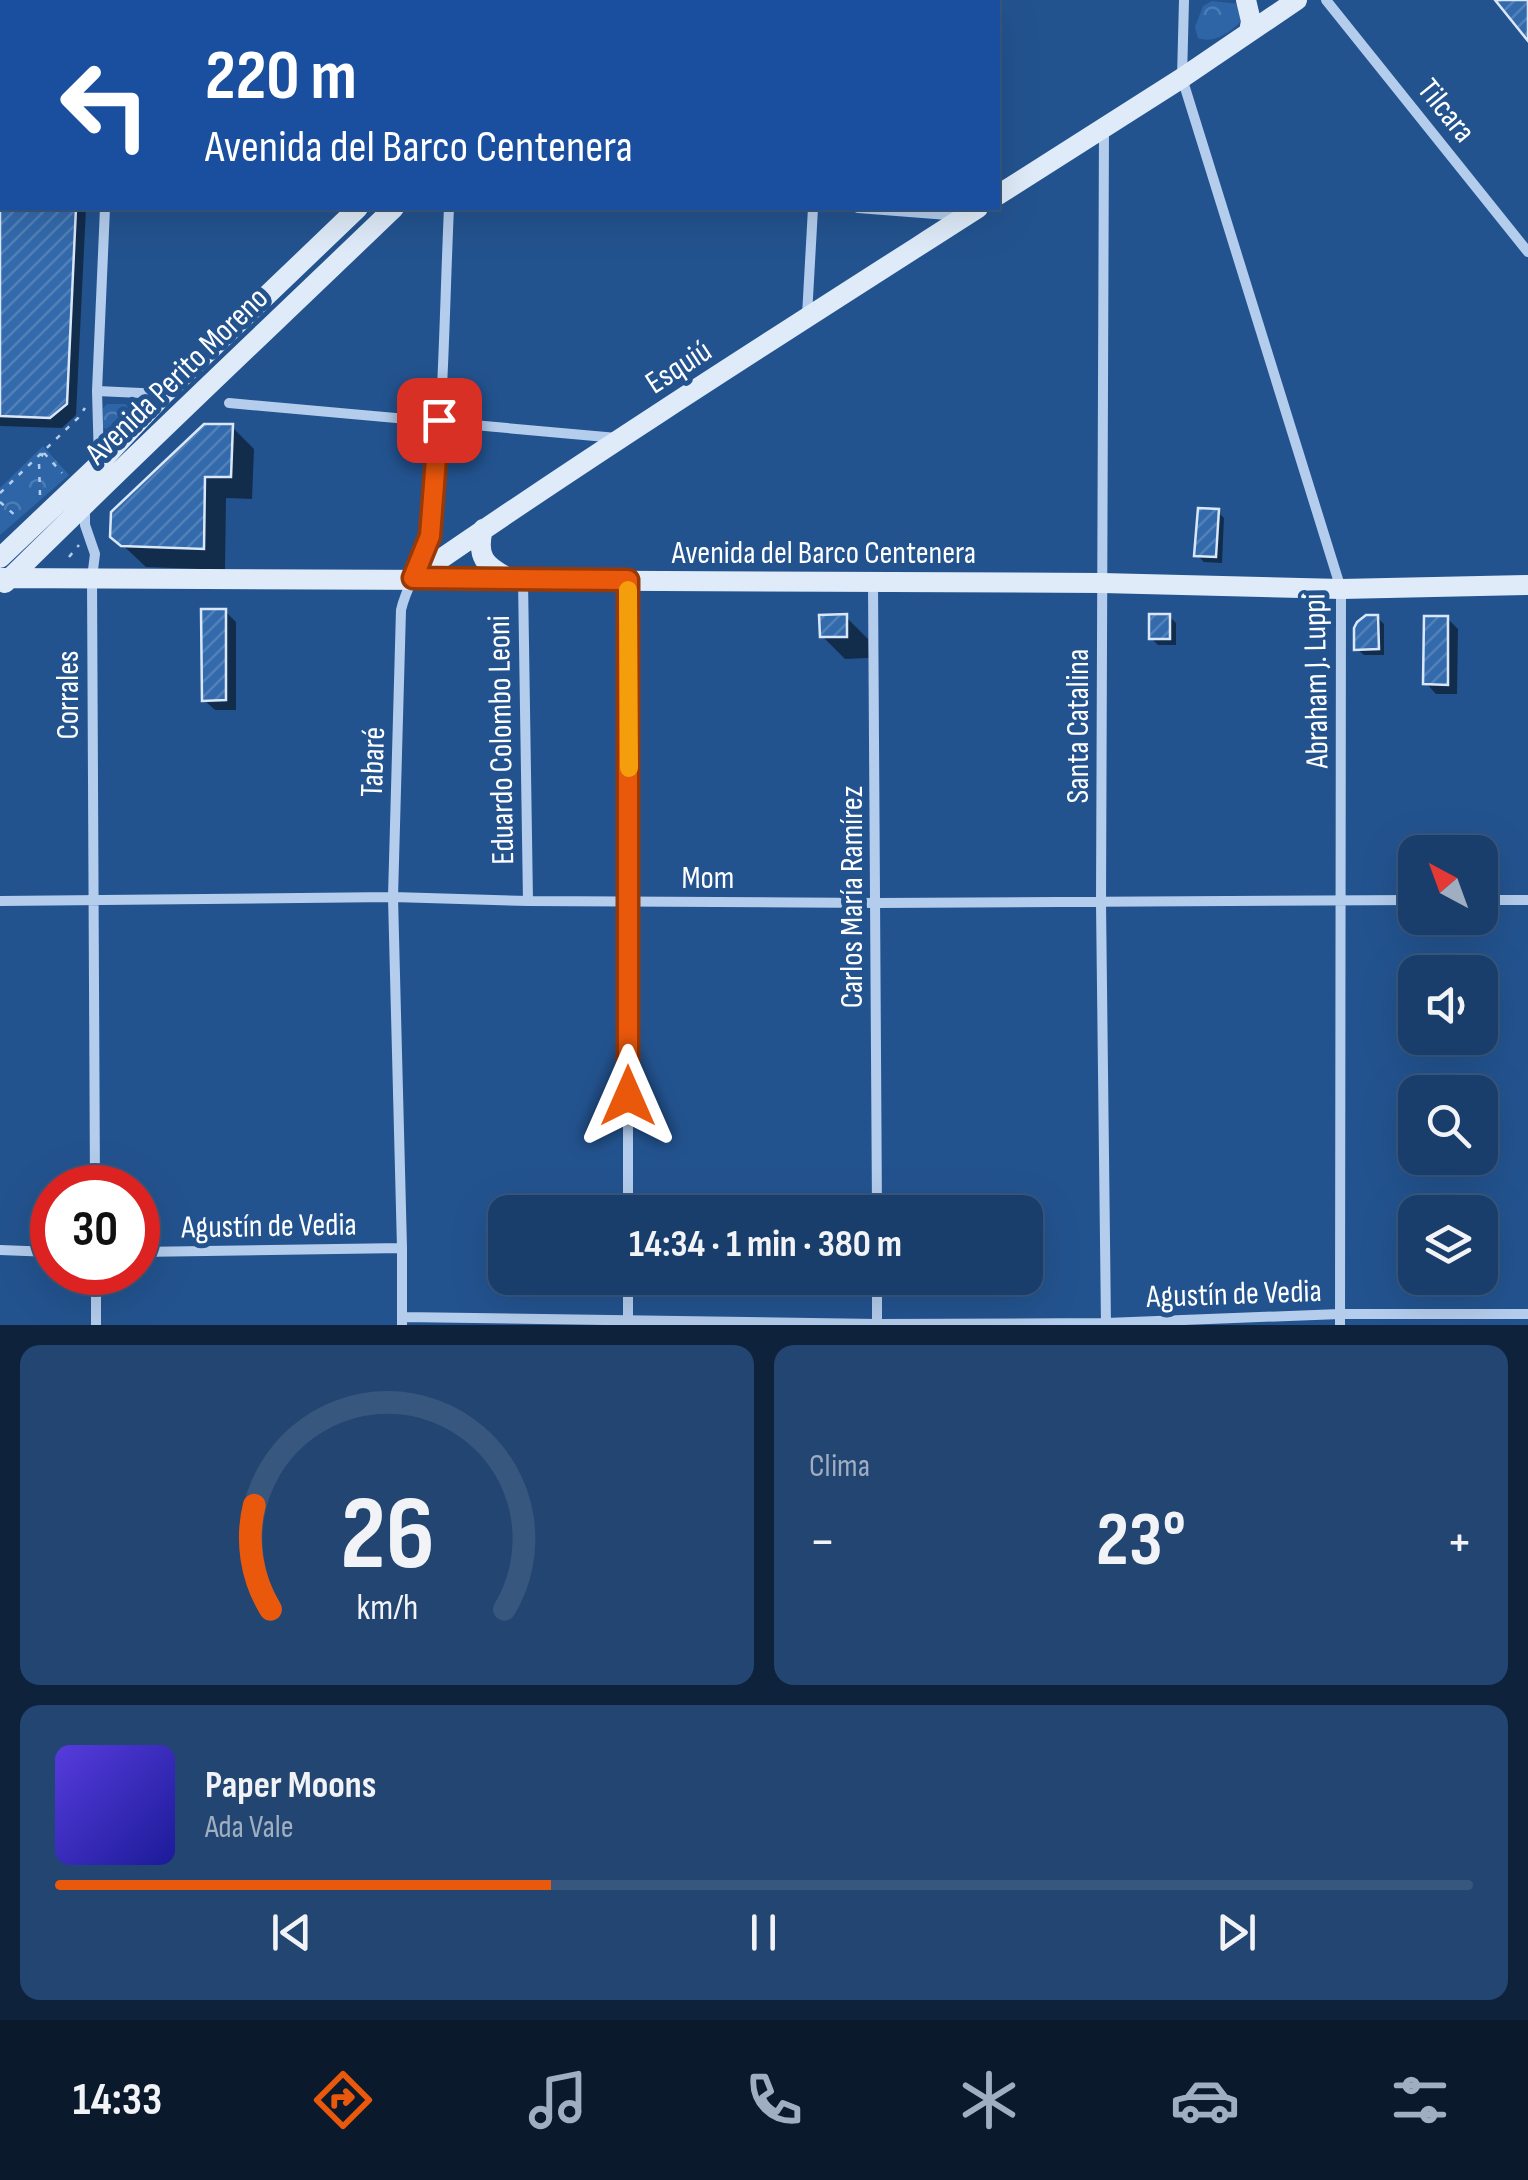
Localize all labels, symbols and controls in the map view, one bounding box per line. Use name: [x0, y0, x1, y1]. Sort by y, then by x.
text: 220 m: [205, 35, 357, 119]
icon: left: [40, 40, 170, 170]
street label: Tilcara: [1408, 71, 1483, 151]
text: Avenida del Barco Centenera: [205, 120, 633, 175]
street label: Avenida Perito Moreno: [77, 279, 277, 474]
street label: Esquiú: [639, 332, 719, 403]
pin: [397, 378, 482, 463]
icon: arrive: [412, 393, 467, 448]
street label: Avenida del Barco Centenera: [671, 534, 976, 573]
street label: Abraham J. Luppi: [1295, 593, 1338, 770]
street label: Eduardo Colombo Leoni: [480, 615, 523, 865]
street label: Santa Catalina: [1059, 649, 1098, 803]
street label: Corrales: [49, 651, 88, 740]
street label: Tabaré: [353, 726, 394, 798]
street label: Carlos María Ramírez: [833, 786, 872, 1008]
north arrow: [1398, 835, 1498, 935]
map controls: [1398, 835, 1498, 1295]
street label: Mom: [682, 859, 734, 898]
button: sound: [1398, 955, 1498, 1055]
position arrow: [576, 1044, 680, 1148]
button: search: [1398, 1075, 1498, 1175]
speed limit sign: 30: [30, 1165, 160, 1295]
button: layers: [1398, 1195, 1498, 1295]
street label: Agustín de Vedia: [180, 1205, 357, 1248]
text: 14:34 · 1 min · 380 m: [629, 1222, 902, 1267]
street label: Agustín de Vedia: [1145, 1272, 1322, 1317]
text: Clima: [809, 1447, 870, 1486]
text: 26: [340, 1473, 434, 1598]
text: 23°: [1096, 1496, 1186, 1587]
text: −: [809, 1509, 836, 1576]
text: +: [1446, 1509, 1473, 1576]
text: km/h: [356, 1587, 418, 1630]
text: Paper Moons: [205, 1763, 376, 1808]
text: Ada Vale: [205, 1808, 294, 1847]
icon: previous: [264, 1905, 319, 1960]
icon: pause: [736, 1905, 791, 1960]
icon: next: [1209, 1905, 1264, 1960]
icon: directions: [308, 2065, 378, 2135]
icon: music: [523, 2065, 593, 2135]
icon: phone: [739, 2065, 809, 2135]
icon: climate: [954, 2065, 1024, 2135]
icon: car: [1170, 2065, 1240, 2135]
icon: filters: [1385, 2065, 1455, 2135]
text: 14:33: [73, 2073, 162, 2128]

